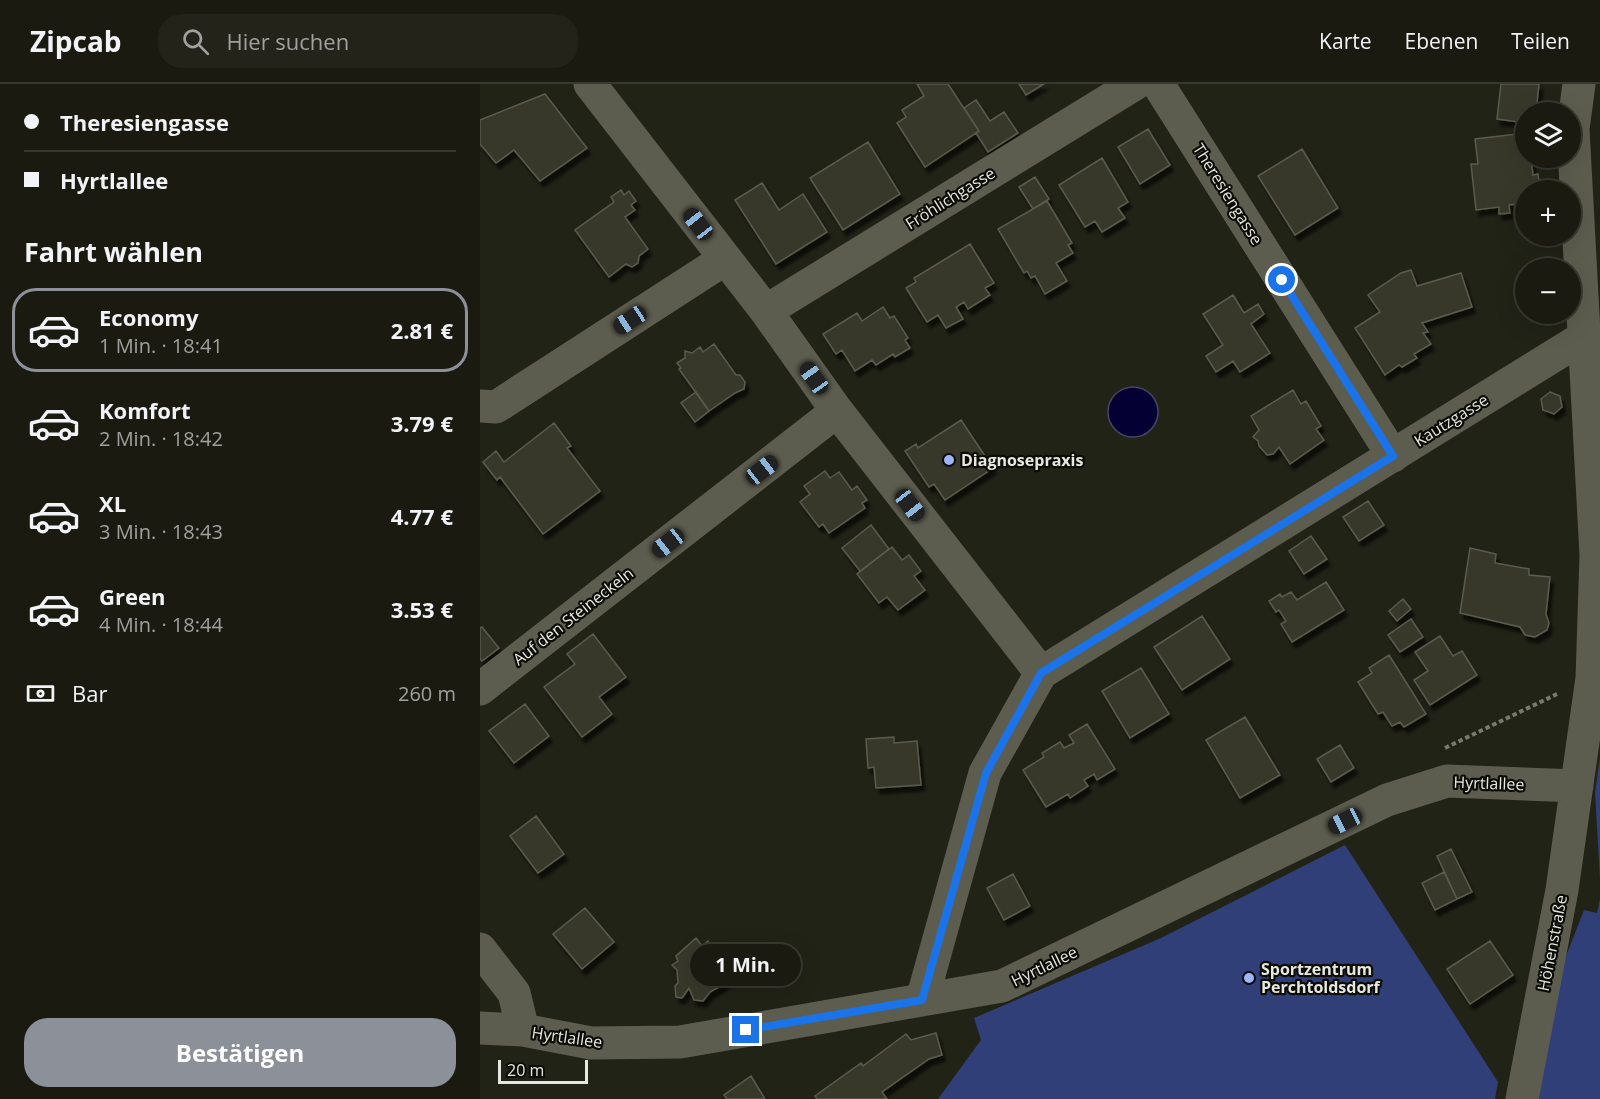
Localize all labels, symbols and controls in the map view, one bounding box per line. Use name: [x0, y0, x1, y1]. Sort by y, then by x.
search box: [158, 14, 578, 68]
text: Zipcab: [30, 22, 122, 60]
icon: search: [179, 25, 212, 58]
text: Hier suchen: [227, 26, 349, 56]
text: Karte: [1319, 27, 1372, 55]
text: Ebenen: [1405, 27, 1478, 55]
text: Teilen: [1511, 27, 1570, 55]
map controls: [1515, 102, 1581, 324]
button: layers: [1515, 102, 1581, 168]
text: Theresiengasse: [60, 107, 229, 137]
street label: Theresiengasse: [1188, 139, 1268, 249]
street label: Fröhlichgasse: [901, 162, 999, 234]
text: Hyrtlallee: [60, 165, 168, 195]
button: +: [1515, 180, 1581, 246]
car: [680, 204, 716, 244]
text: Fahrt wählen: [24, 233, 203, 270]
button: −: [1515, 258, 1581, 324]
route start: [1268, 266, 1295, 293]
text: Economy: [99, 302, 198, 332]
icon: car: [27, 303, 81, 357]
car: [610, 303, 650, 337]
text: 2.81 €: [391, 315, 453, 345]
text: 1 Min. · 18:41: [99, 332, 223, 359]
car: [796, 358, 832, 398]
street label: Kautzgasse: [1410, 389, 1492, 451]
text: Komfort: [99, 395, 191, 425]
icon: car: [27, 396, 81, 450]
text: 3.79 €: [391, 408, 453, 438]
text: 2 Min. · 18:42: [99, 425, 223, 452]
place label: Diagnosepraxis: [961, 449, 1083, 471]
car: [742, 452, 782, 488]
marker: Diagnosepraxis: [942, 453, 956, 467]
car: [892, 485, 928, 525]
text: XL: [99, 488, 126, 518]
icon: car: [27, 489, 81, 543]
text: 4.77 €: [391, 501, 453, 531]
text: 3 Min. · 18:43: [99, 518, 223, 545]
car: [648, 525, 688, 561]
street label: Auf den Steineckeln: [508, 562, 638, 670]
text: Green: [99, 581, 165, 611]
icon: car: [27, 582, 81, 636]
text: 3.53 €: [391, 594, 453, 624]
text: 4 Min. · 18:44: [99, 611, 223, 638]
icon: cash: [24, 677, 57, 710]
text: Bar: [72, 678, 107, 708]
text: 260 m: [398, 680, 456, 707]
street label: Hyrtlallee: [1453, 771, 1525, 795]
car: [1325, 805, 1365, 837]
street label: Höhenstraße: [1532, 893, 1572, 993]
street label: Hyrtlallee: [1007, 941, 1081, 991]
callout: 1 Min.: [690, 943, 802, 985]
text: 1 Min.: [715, 951, 776, 978]
place label: Sportzentrum Perchtoldsdorf: [1261, 958, 1381, 998]
marker: Sportzentrum Perchtoldsdorf: [1242, 971, 1256, 985]
route end: [732, 1016, 759, 1043]
button: Bestätigen: [24, 1018, 456, 1087]
street label: Hyrtlallee: [530, 1021, 604, 1053]
scale bar: [498, 1057, 588, 1084]
text: 20 m: [507, 1059, 544, 1081]

